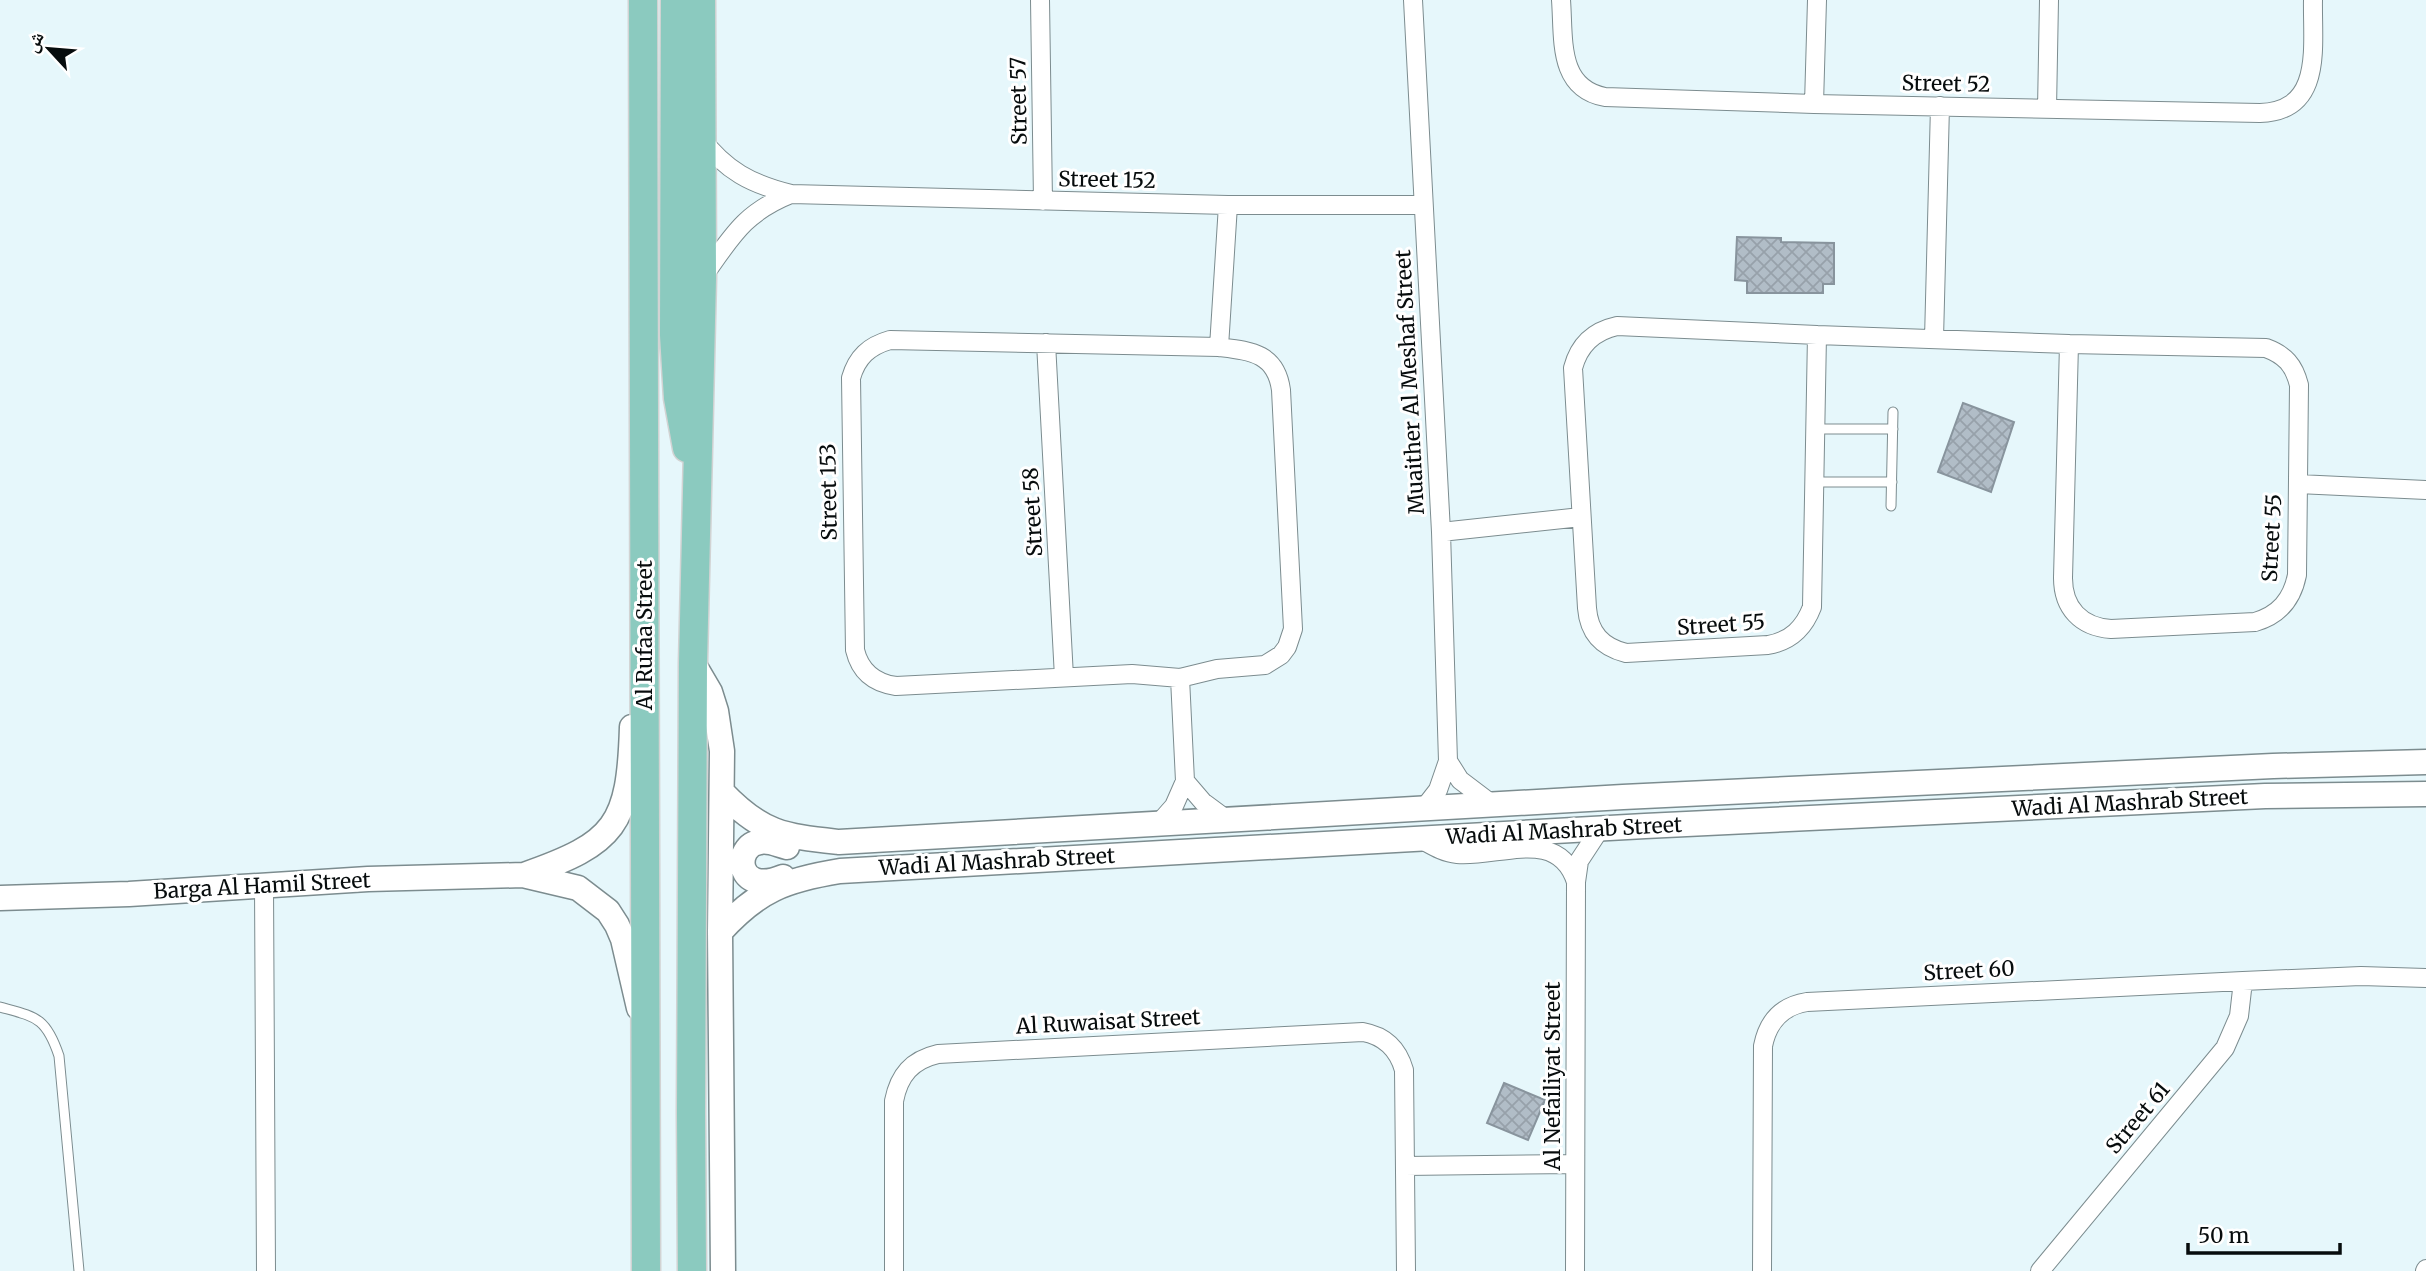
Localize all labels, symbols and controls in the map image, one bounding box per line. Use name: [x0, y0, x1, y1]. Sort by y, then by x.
north arrow: [14, 14, 84, 84]
text: ش: [19, 27, 49, 56]
street label: Street 57: [1004, 57, 1033, 145]
street label: Street 52: [1901, 69, 1991, 98]
street label: Street 152: [1058, 165, 1156, 194]
street label: Muaither Al Meshaf Street: [1389, 249, 1430, 515]
street label: Street 153: [814, 443, 843, 541]
street label: Street 58: [1017, 467, 1048, 557]
street label: Street 55: [2256, 493, 2287, 583]
street label: Al Rufaa Street: [631, 560, 658, 711]
street label: Street 55: [1676, 608, 1766, 641]
street label: Wadi Al Mashrab Street: [2010, 783, 2249, 822]
street label: Wadi Al Mashrab Street: [1444, 811, 1683, 850]
street label: Wadi Al Mashrab Street: [877, 842, 1116, 881]
street label: Barga Al Hamil Street: [153, 866, 371, 905]
street label: Street 60: [1923, 955, 2015, 986]
street label: Al Nefailiyat Street: [1539, 981, 1566, 1172]
street label: Al Ruwaisat Street: [1014, 1003, 1201, 1040]
street label: Street 61: [2100, 1076, 2176, 1159]
scale bar: [2188, 1212, 2340, 1256]
text: 50 m: [2198, 1222, 2249, 1249]

